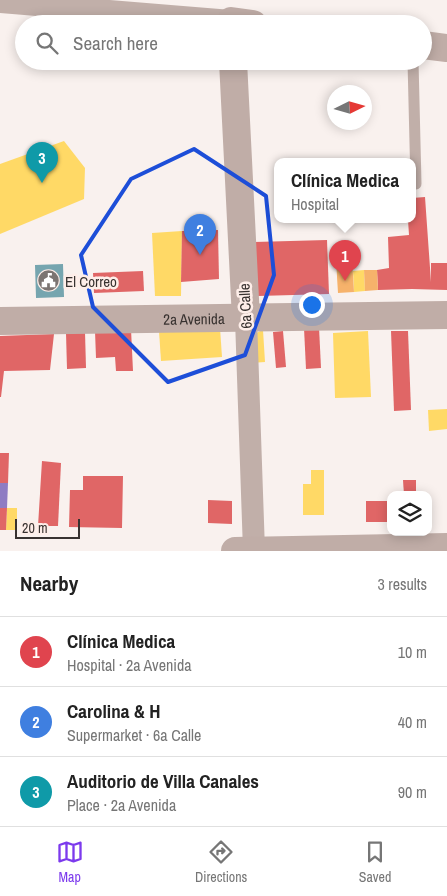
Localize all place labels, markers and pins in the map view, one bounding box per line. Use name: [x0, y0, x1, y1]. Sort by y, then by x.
pin: 3: [26, 142, 58, 183]
pin: 2: [184, 214, 216, 255]
pin: 1: [329, 240, 361, 281]
public building icon: El Correo: [37, 269, 61, 293]
place label: El Correo: [65, 271, 117, 292]

